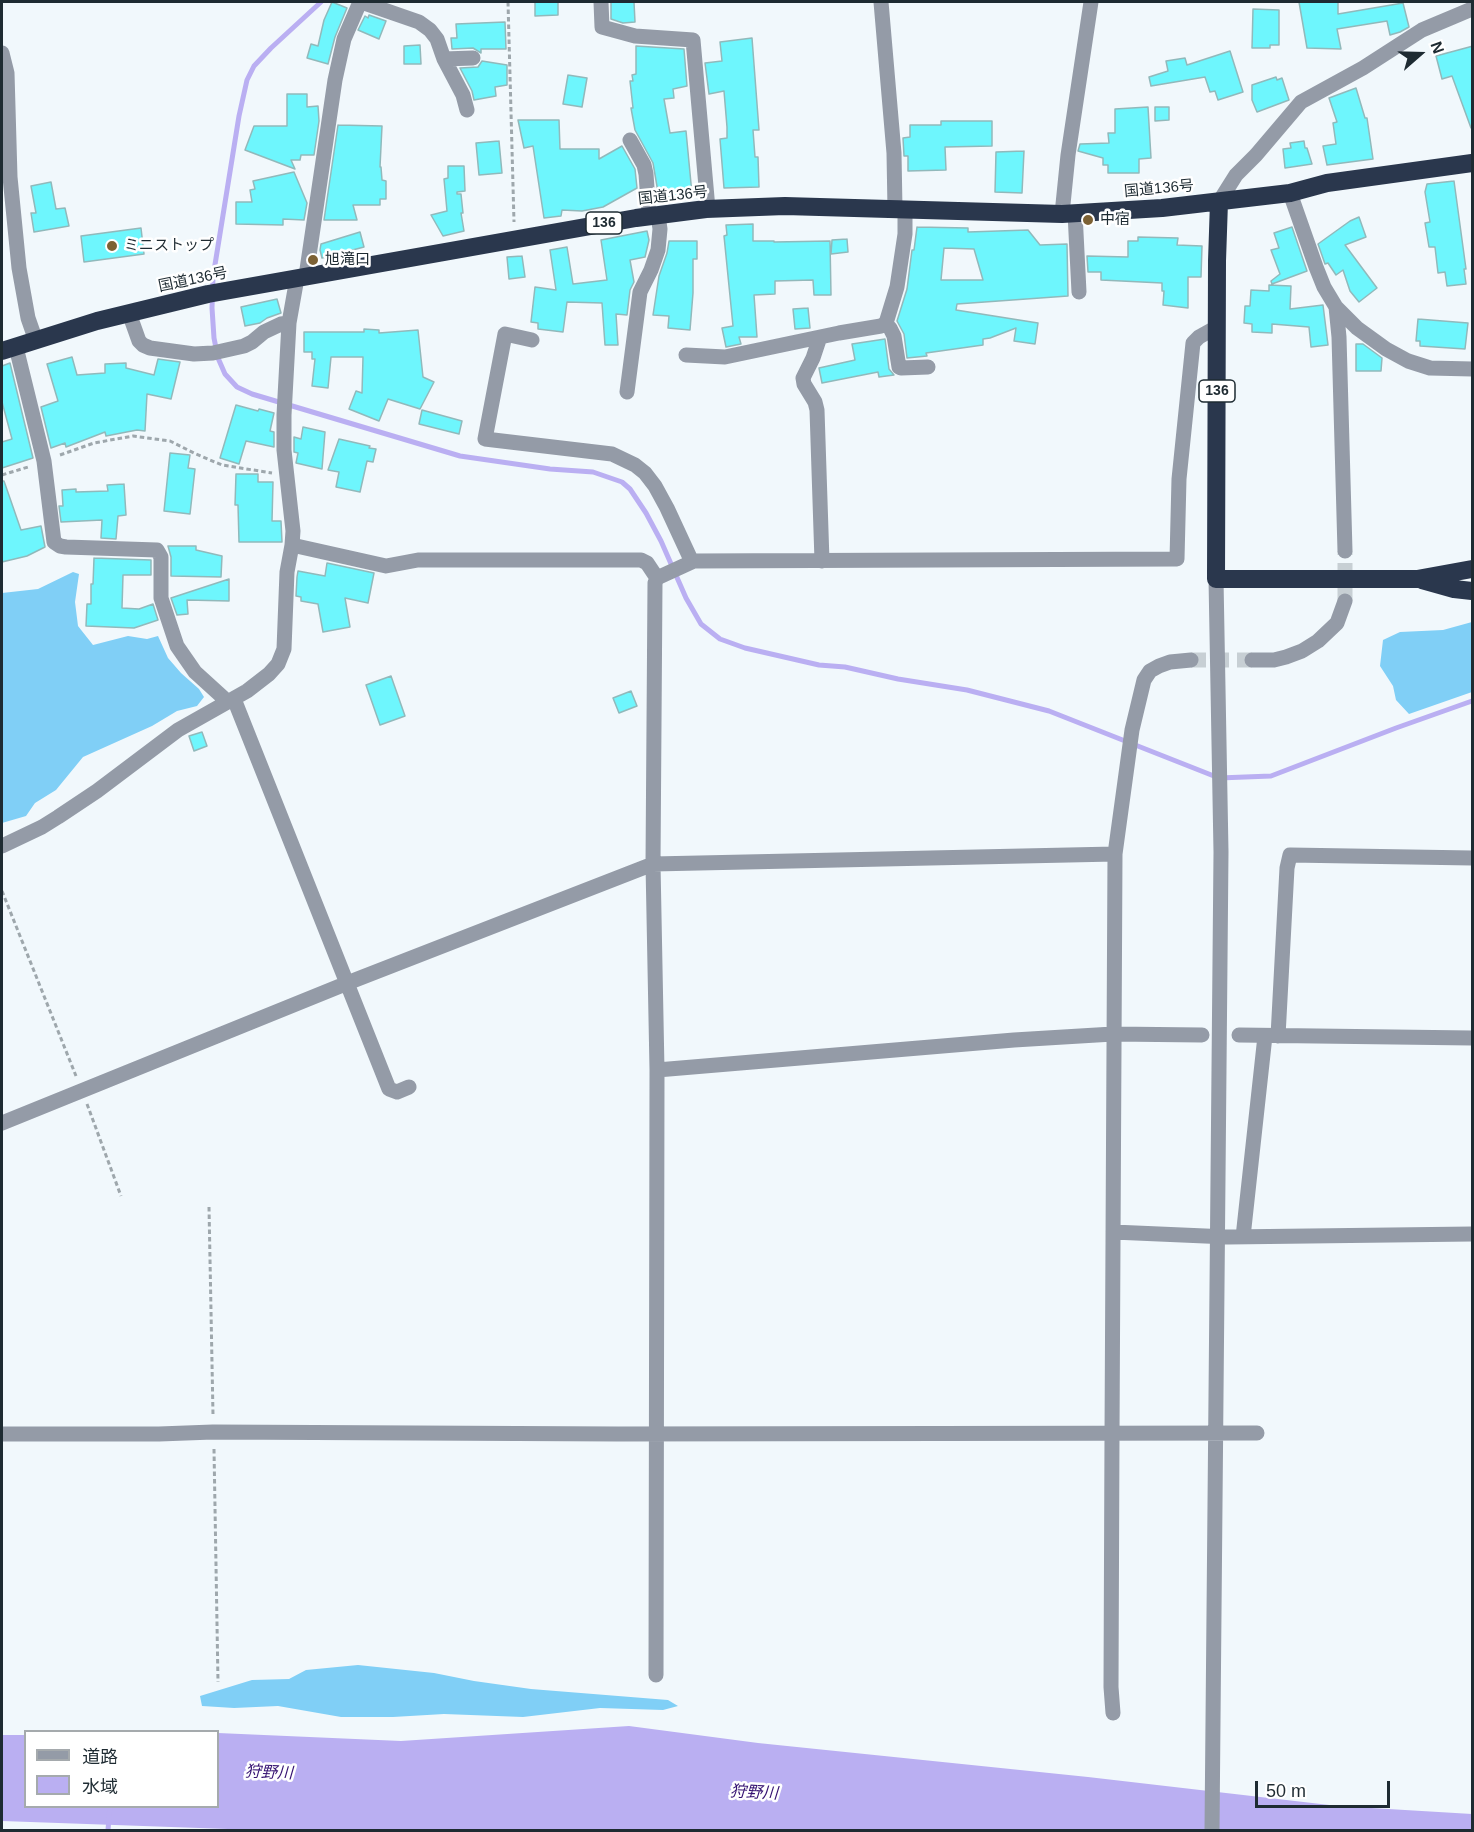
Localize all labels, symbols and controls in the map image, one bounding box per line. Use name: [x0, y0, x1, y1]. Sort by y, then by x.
north arrow: [1390, 24, 1450, 84]
text: N: [1427, 39, 1447, 56]
street label: 国道136号: [1123, 177, 1195, 201]
street label: 国道136号: [637, 183, 709, 209]
place label: 中宿: [1100, 211, 1130, 229]
road number: 136: [586, 212, 622, 234]
marker: 中宿: [1081, 213, 1095, 227]
place label: ミニストップ: [124, 237, 214, 255]
marker: ミニストップ: [105, 239, 119, 253]
place label: 旭滝口: [325, 251, 370, 269]
marker: 旭滝口: [306, 253, 320, 267]
street label: 国道136号: [157, 264, 229, 296]
road number: 136: [1199, 380, 1235, 402]
legend: [24, 1730, 219, 1808]
text: 道路: [82, 1747, 118, 1767]
water label: 狩野川: [245, 1763, 293, 1783]
scale bar: [1258, 1769, 1393, 1807]
text: 水域: [82, 1777, 118, 1797]
text: 50 m: [1266, 1781, 1306, 1801]
water label: 狩野川: [730, 1782, 778, 1804]

